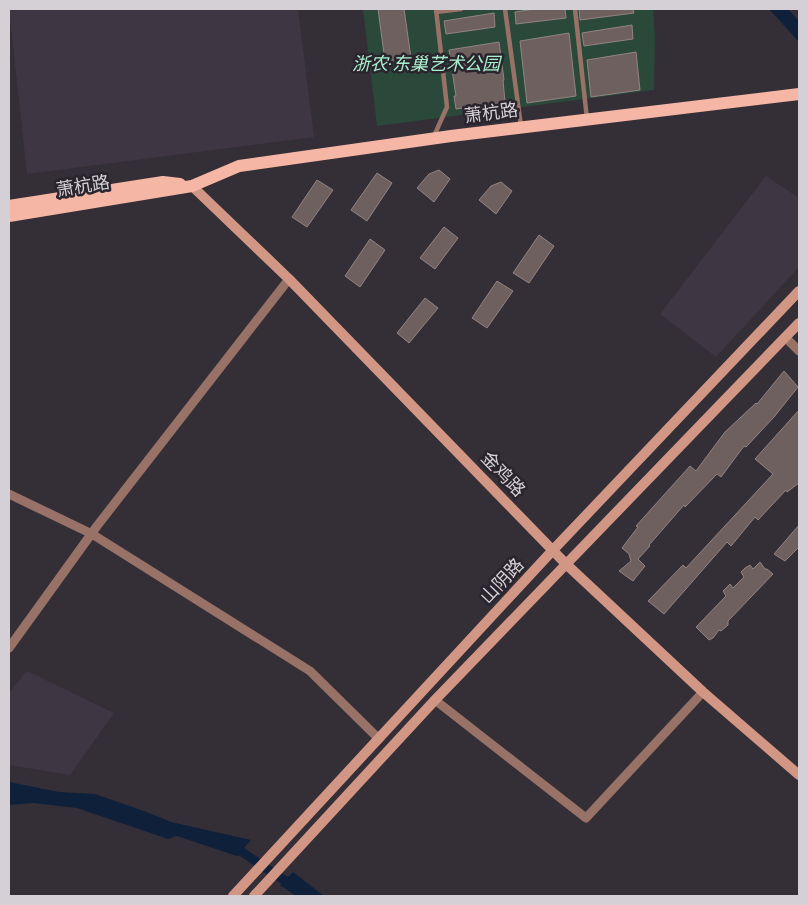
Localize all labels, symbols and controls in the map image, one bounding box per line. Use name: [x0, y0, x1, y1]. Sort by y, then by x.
park label: 浙农·东巢艺术公园: [352, 53, 503, 75]
street label: 萧杭路: [463, 99, 519, 127]
street label: 萧杭路: [55, 171, 111, 201]
street label: 金鸡路: [476, 447, 530, 501]
street label: 山阴路: [476, 554, 528, 608]

